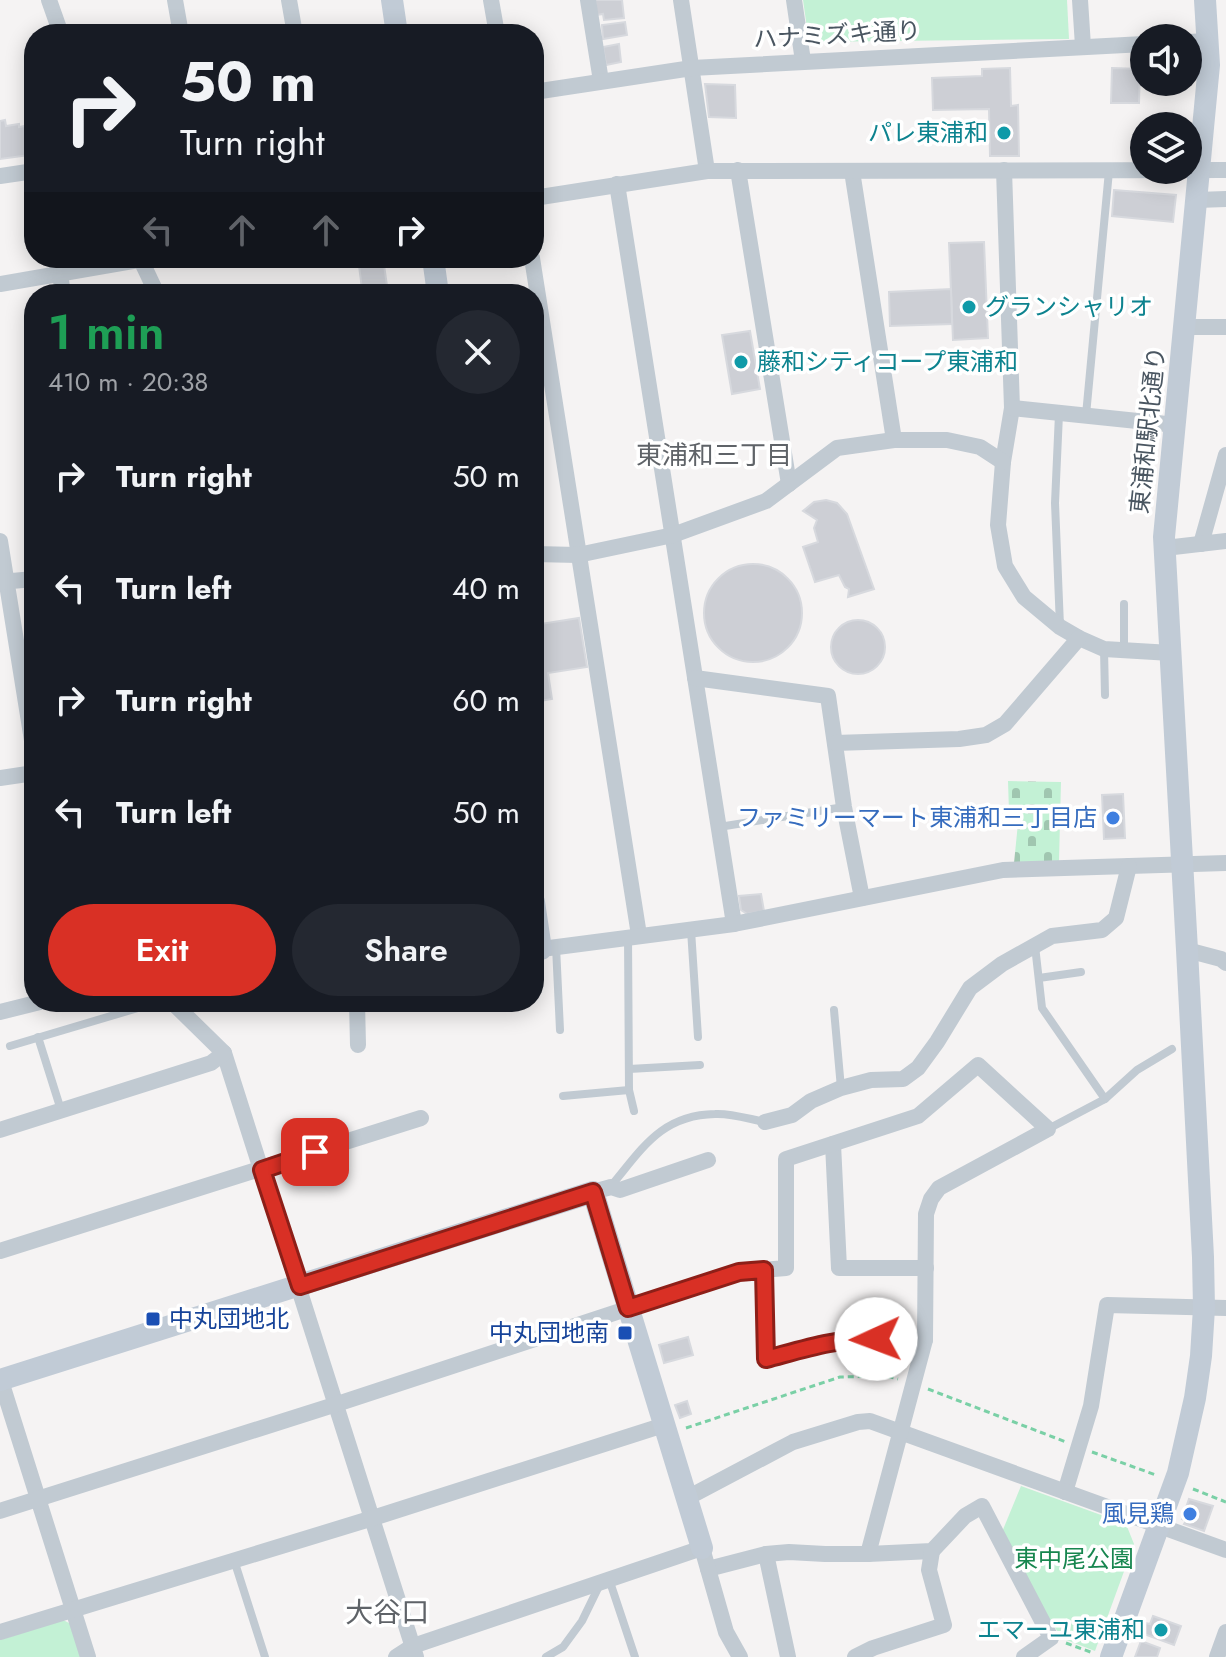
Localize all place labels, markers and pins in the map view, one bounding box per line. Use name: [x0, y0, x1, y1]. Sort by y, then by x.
place label: パレ東浦和: [868, 115, 988, 150]
marker: パレ東浦和: [995, 124, 1013, 142]
place label: グランシャリオ: [985, 289, 1153, 324]
marker: グランシャリオ: [960, 298, 978, 316]
place label: 藤和シティコープ東浦和: [757, 344, 1018, 379]
marker: 藤和シティコープ東浦和: [732, 353, 750, 371]
place label: ファミリーマート東浦和三丁目店: [737, 800, 1097, 835]
marker: ファミリーマート東浦和三丁目店: [1104, 809, 1122, 827]
pin: [281, 1118, 349, 1186]
place label: 中丸団地北: [169, 1301, 289, 1336]
marker: 中丸団地北: [144, 1310, 162, 1328]
place label: 中丸団地南: [489, 1315, 609, 1350]
marker: 中丸団地南: [616, 1324, 634, 1342]
place label: 風見鶏: [1102, 1496, 1174, 1531]
marker: 風見鶏: [1181, 1505, 1199, 1523]
place label: エマーユ東浦和: [977, 1612, 1145, 1647]
marker: エマーユ東浦和: [1152, 1621, 1170, 1639]

